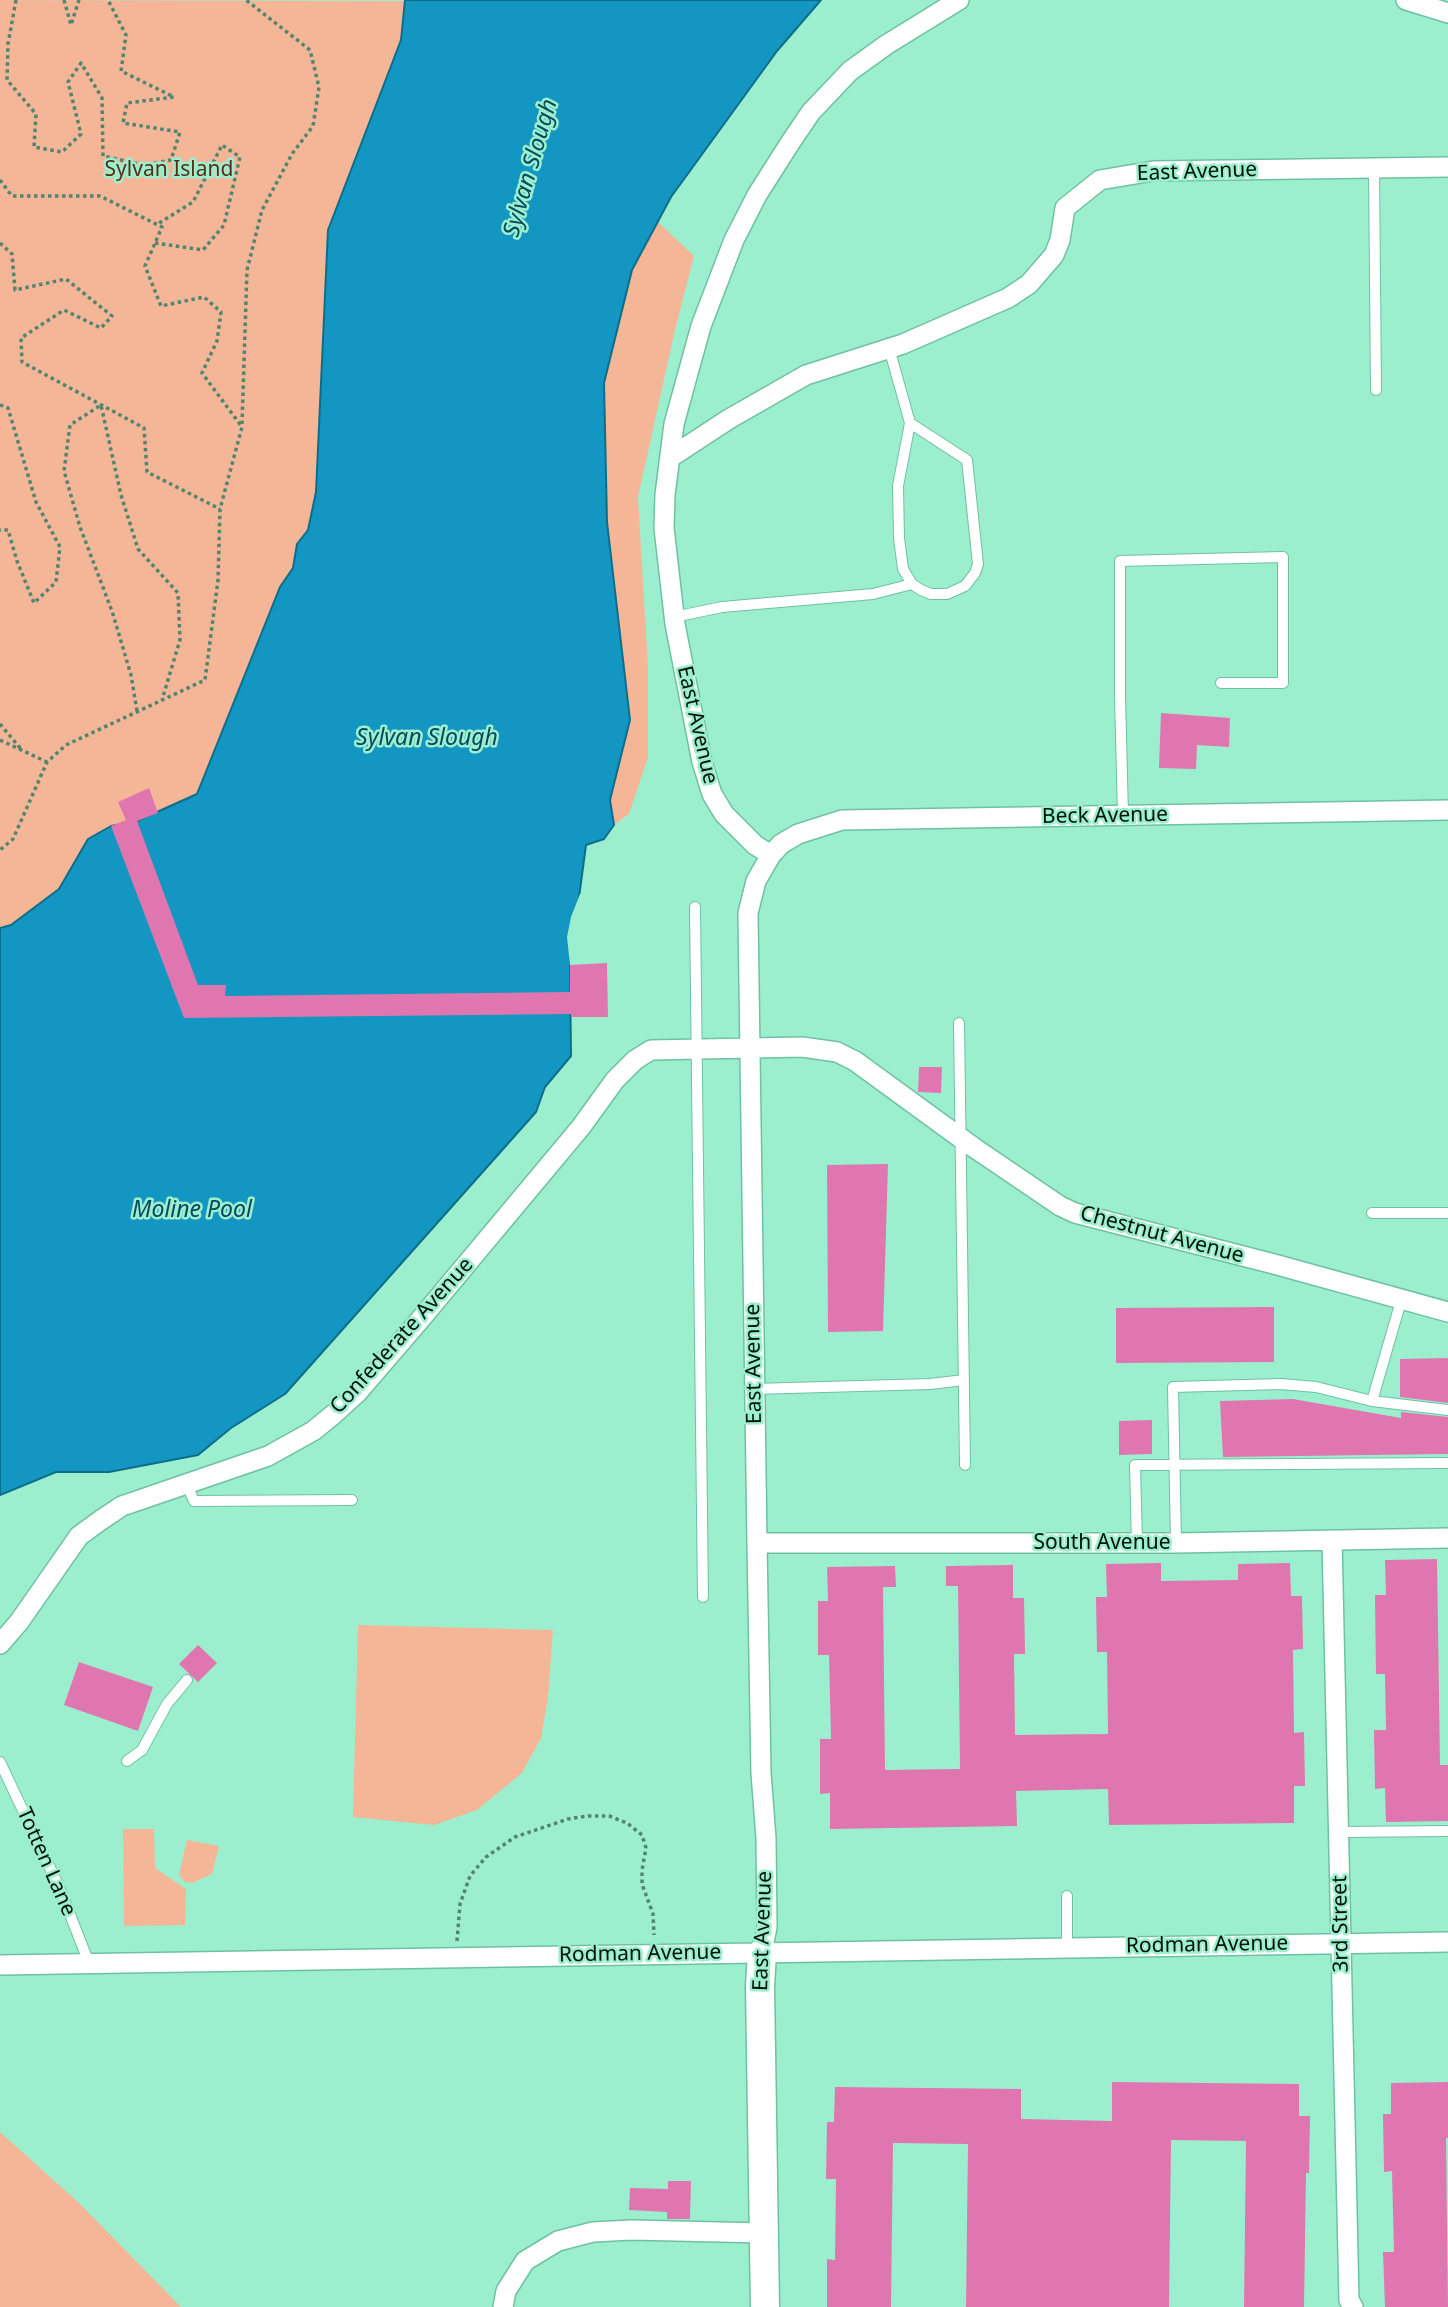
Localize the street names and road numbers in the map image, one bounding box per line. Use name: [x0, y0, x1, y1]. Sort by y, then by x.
street label: East Avenue: [1136, 157, 1258, 187]
street label: East Avenue: [671, 664, 723, 786]
street label: Beck Avenue: [1042, 802, 1168, 830]
street label: Chestnut Avenue: [1077, 1201, 1247, 1269]
street label: Confederate Avenue: [325, 1253, 479, 1419]
street label: East Avenue: [740, 1304, 768, 1424]
street label: South Avenue: [1034, 1530, 1170, 1556]
street label: Totten Lane: [11, 1804, 81, 1920]
street label: East Avenue: [748, 1870, 778, 1992]
street label: 3rd Street: [1328, 1875, 1354, 1973]
street label: Rodman Avenue: [1126, 1931, 1288, 1959]
street label: Rodman Avenue: [559, 1940, 721, 1968]

